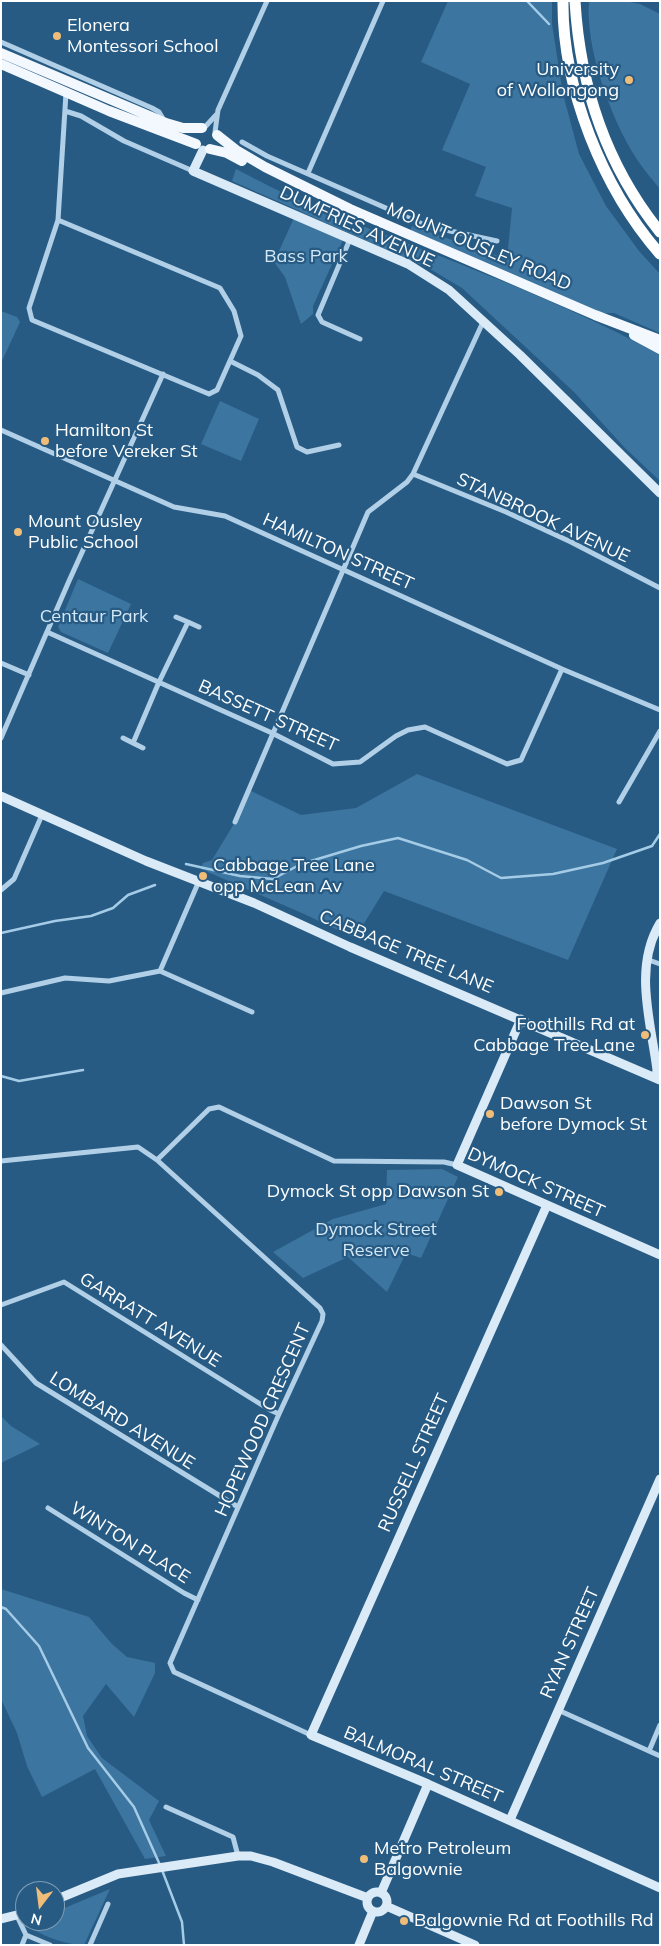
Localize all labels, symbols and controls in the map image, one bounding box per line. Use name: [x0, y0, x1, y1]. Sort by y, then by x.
place label: Elonera Montessori School: [67, 15, 218, 58]
marker: Elonera Montessori School: [51, 30, 63, 42]
place label: University of Wollongong: [497, 59, 619, 102]
marker: University of Wollongong: [623, 74, 635, 86]
street label: DUMFRIES AVENUE: [276, 182, 438, 272]
street label: MOUNT OUSLEY ROAD: [383, 198, 575, 296]
park label: Bass Park: [264, 246, 348, 268]
place label: Hamilton St before Vereker St: [55, 420, 198, 462]
marker: Hamilton St before Vereker St: [39, 435, 51, 447]
street label: STANBROOK AVENUE: [453, 468, 633, 568]
street label: HAMILTON STREET: [259, 509, 417, 595]
place label: Mount Ousley Public School: [28, 511, 142, 554]
marker: Mount Ousley Public School: [12, 526, 24, 538]
park label: Centaur Park: [40, 606, 148, 628]
street label: BASSETT STREET: [195, 675, 341, 757]
place label: Cabbage Tree Lane opp McLean Av: [213, 855, 375, 898]
marker: Cabbage Tree Lane opp McLean Av: [197, 870, 209, 882]
street label: CABBAGE TREE LANE: [316, 906, 496, 998]
place label: Foothills Rd at Cabbage Tree Lane: [473, 1014, 635, 1056]
marker: Foothills Rd at Cabbage Tree Lane: [639, 1029, 651, 1041]
place label: Dawson St before Dymock St: [500, 1093, 647, 1136]
marker: Dawson St before Dymock St: [484, 1108, 496, 1120]
street label: DYMOCK STREET: [464, 1143, 608, 1223]
place label: Dymock St opp Dawson St: [267, 1181, 489, 1203]
marker: Dymock St opp Dawson St: [493, 1186, 505, 1198]
park label: Dymock Street Reserve: [315, 1219, 437, 1262]
street label: GARRATT AVENUE: [76, 1268, 224, 1372]
street label: HOPEWOOD CRESCENT: [211, 1320, 315, 1520]
street label: LOMBARD AVENUE: [45, 1368, 199, 1474]
street label: RUSSELL STREET: [374, 1391, 454, 1535]
street label: WINTON PLACE: [66, 1497, 194, 1589]
street label: RYAN STREET: [536, 1584, 604, 1702]
street label: BALMORAL STREET: [340, 1722, 506, 1808]
place label: Metro Petroleum Balgownie: [374, 1838, 511, 1880]
marker: Metro Petroleum Balgownie: [358, 1853, 370, 1865]
north arrow: [15, 1881, 65, 1931]
text: N: [29, 1909, 44, 1930]
place label: Balgownie Rd at Foothills Rd: [414, 1910, 653, 1932]
marker: Balgownie Rd at Foothills Rd: [398, 1915, 410, 1927]

